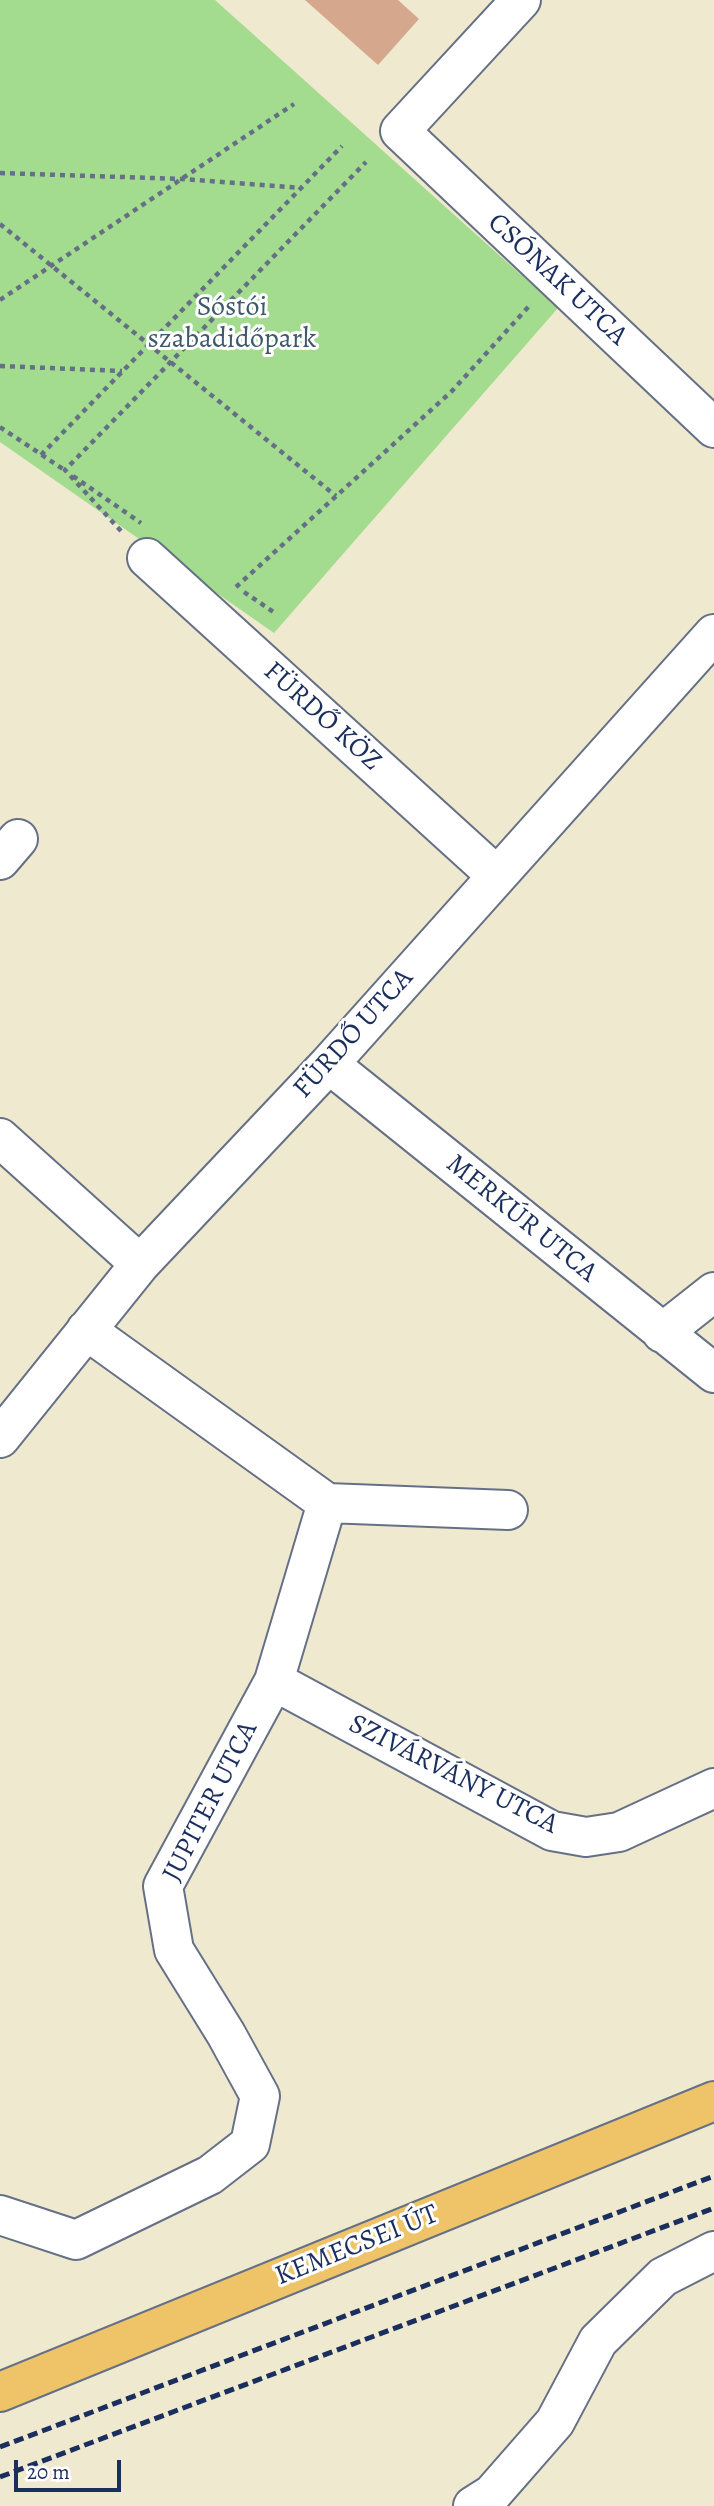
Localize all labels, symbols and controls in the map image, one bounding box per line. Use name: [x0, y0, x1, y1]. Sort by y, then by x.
street label: CSÓNAK UTCA: [480, 207, 634, 353]
park label: Sóstói szabadidőpark: [148, 291, 316, 357]
street label: FÜRDŐ KÖZ: [256, 655, 388, 779]
street label: FÜRDŐ UTCA: [287, 962, 421, 1106]
street label: MERKÚR UTCA: [439, 1148, 603, 1290]
street label: SZIVÁRVÁNY UTCA: [343, 1708, 563, 1842]
street label: JUPITER UTCA: [156, 1716, 266, 1888]
street label: KEMECSEI ÚT: [271, 2198, 443, 2294]
scale bar: [18, 2446, 124, 2490]
text: 20 m: [27, 2458, 70, 2486]

